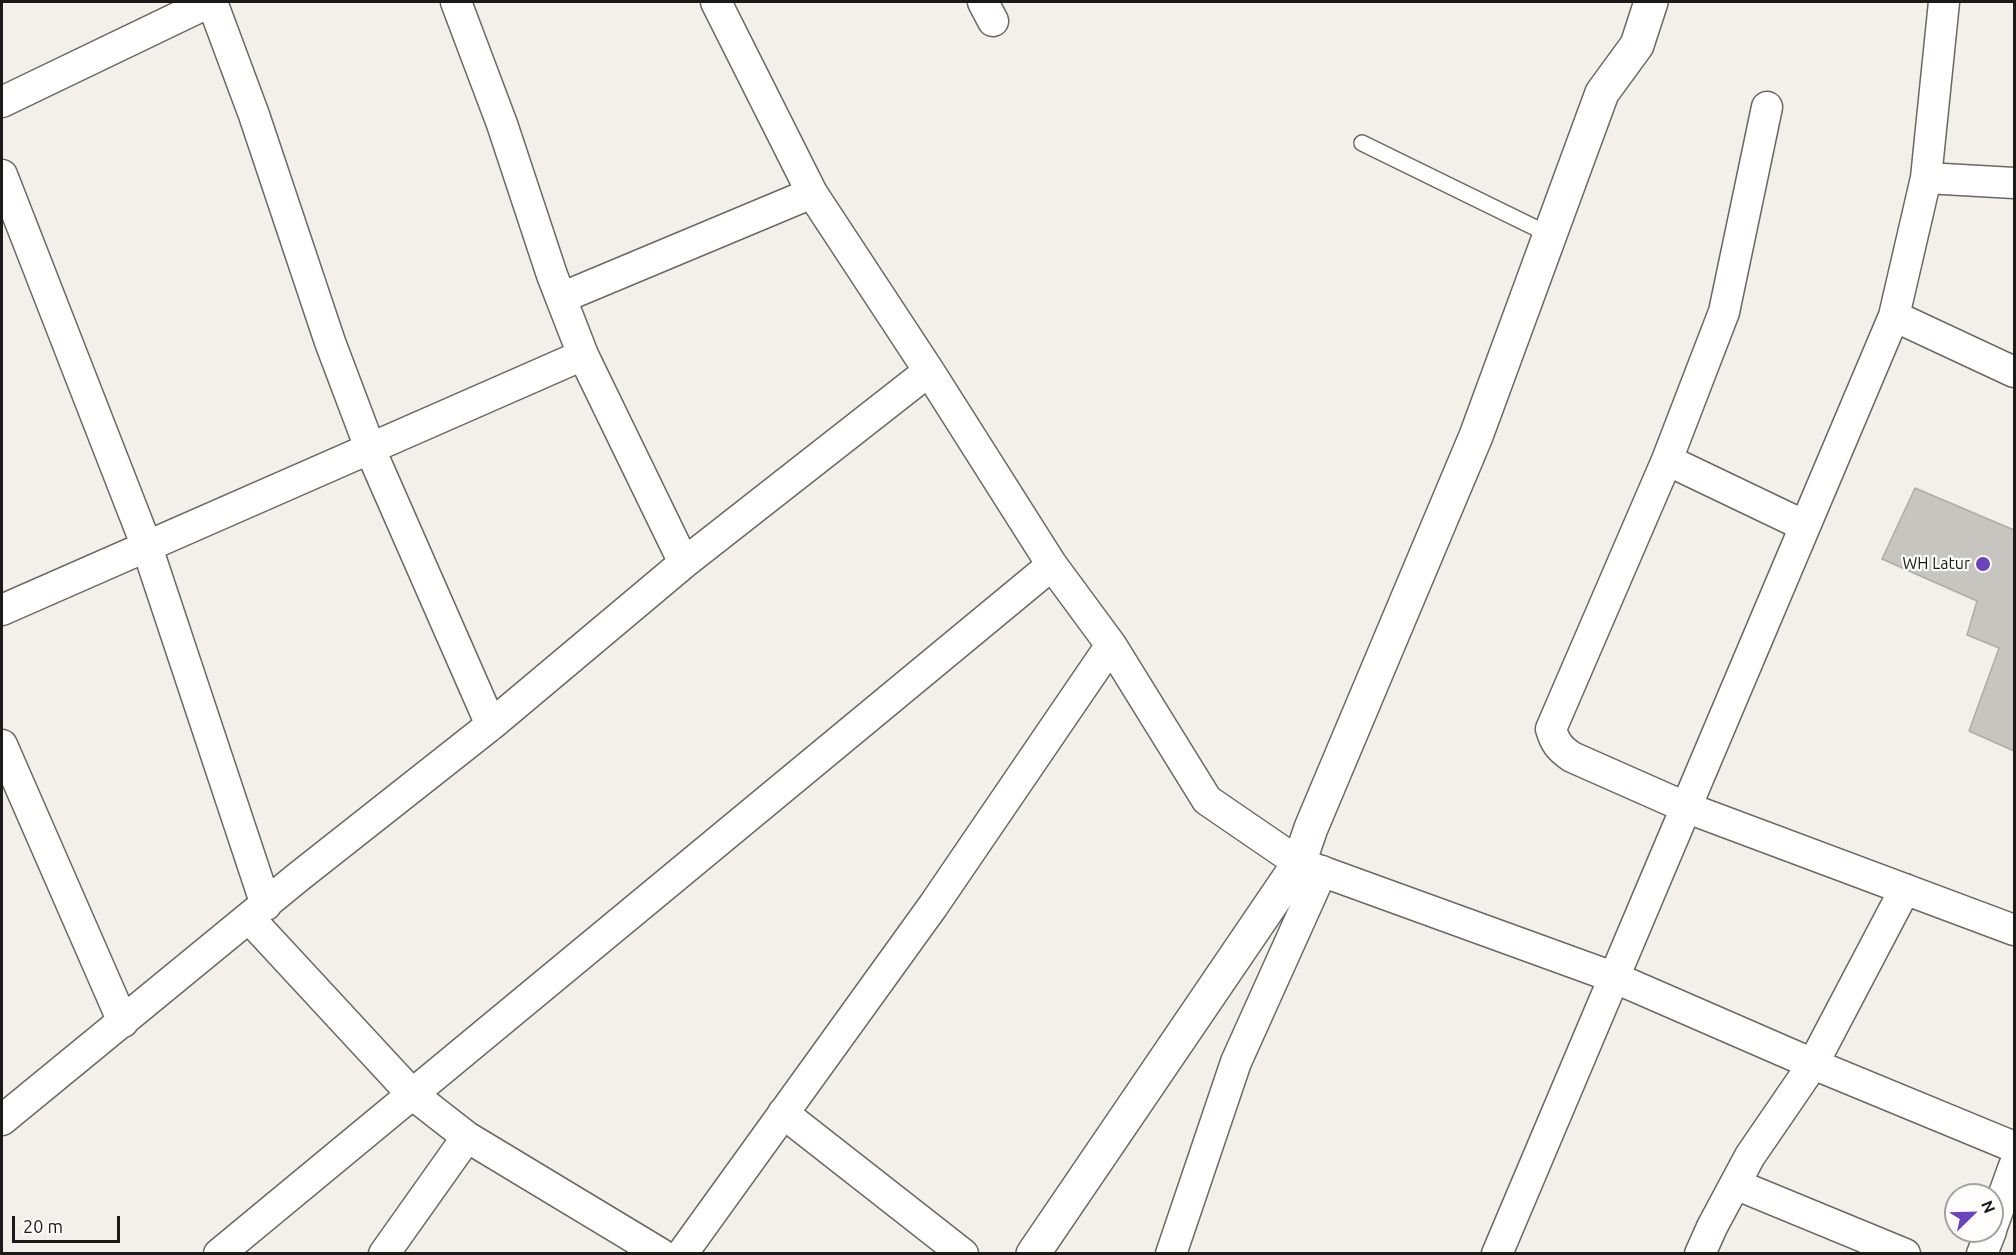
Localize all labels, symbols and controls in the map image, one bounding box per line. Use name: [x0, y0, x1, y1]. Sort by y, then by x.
place label: WH Latur: [1903, 554, 1970, 574]
marker: WH Latur: [1974, 555, 1992, 573]
north arrow: [1944, 1183, 2004, 1243]
text: N: [1978, 1198, 1999, 1216]
scale bar: [15, 1204, 123, 1242]
text: 20 m: [23, 1216, 63, 1236]

